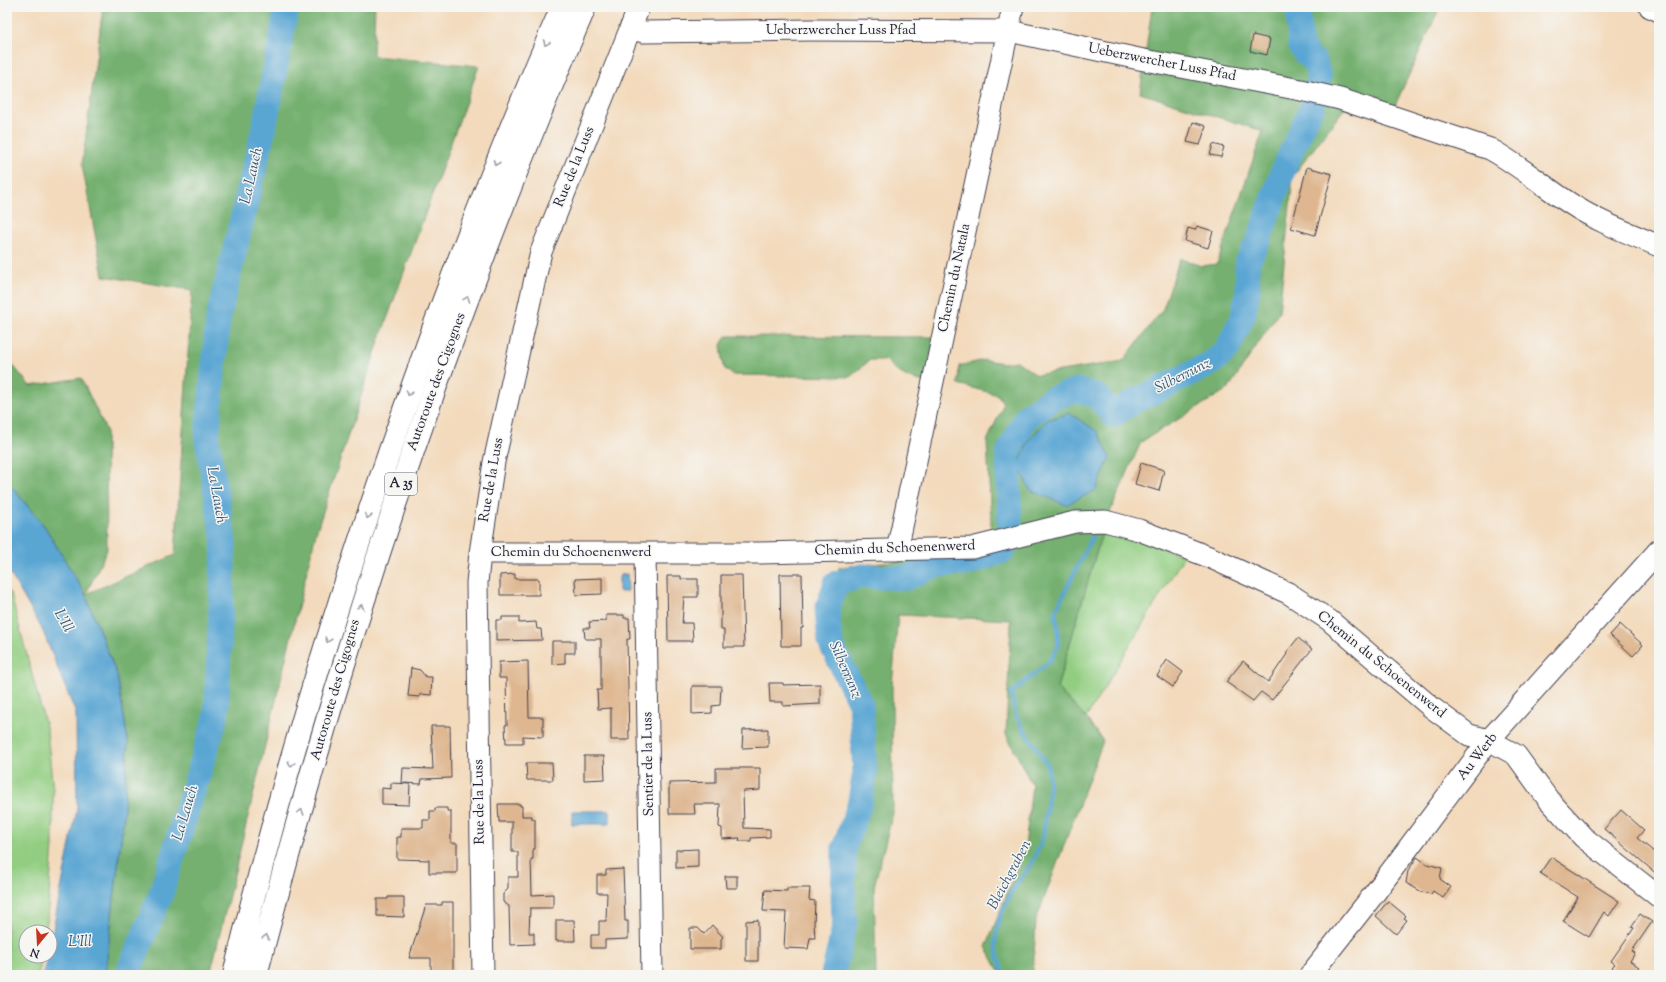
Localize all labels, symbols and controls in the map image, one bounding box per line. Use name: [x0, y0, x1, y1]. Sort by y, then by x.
street label: Ueberzwercher Luss Pfad: [766, 21, 916, 41]
one-way arrow: [543, 38, 551, 46]
street label: Ueberzwercher Luss Pfad: [1086, 39, 1238, 87]
street label: Rue de la Luss: [550, 124, 600, 210]
water label: La Lauch: [235, 145, 269, 206]
one-way arrow: [493, 159, 501, 166]
street label: Chemin du Natala: [934, 221, 976, 334]
one-way arrow: [463, 295, 471, 302]
street label: Autoroute des Cigognes: [403, 310, 471, 454]
water label: Silberrunz: [1151, 353, 1215, 399]
one-way arrow: [406, 389, 414, 396]
street label: Rue de la Luss: [475, 436, 509, 524]
water label: La Lauch: [201, 465, 231, 526]
road number: A 35: [385, 473, 417, 495]
one-way arrow: [364, 512, 372, 519]
street label: Chemin du Schoenenwerd: [814, 536, 976, 562]
street label: Chemin du Schoenenwerd: [491, 543, 651, 563]
one-way arrow: [356, 603, 365, 610]
water label: L'Ill: [48, 605, 78, 637]
street label: Chemin du Schoenenwerd: [1312, 607, 1450, 723]
street label: Autoroute des Cigognes: [306, 617, 366, 763]
one-way arrow: [324, 636, 333, 643]
water label: Silberrunz: [823, 638, 867, 702]
street label: Sentier de la Luss: [638, 712, 660, 816]
street label: Au Werb: [1453, 729, 1503, 785]
street label: Rue de la Luss: [469, 759, 491, 845]
one-way arrow: [287, 761, 296, 768]
water label: La Lauch: [168, 782, 205, 844]
one-way arrow: [296, 809, 305, 816]
water label: Bleichgraben: [983, 836, 1037, 913]
north arrow: [18, 924, 58, 964]
water label: L'Ill: [68, 932, 92, 953]
one-way arrow: [262, 934, 270, 941]
text: N: [28, 944, 43, 962]

